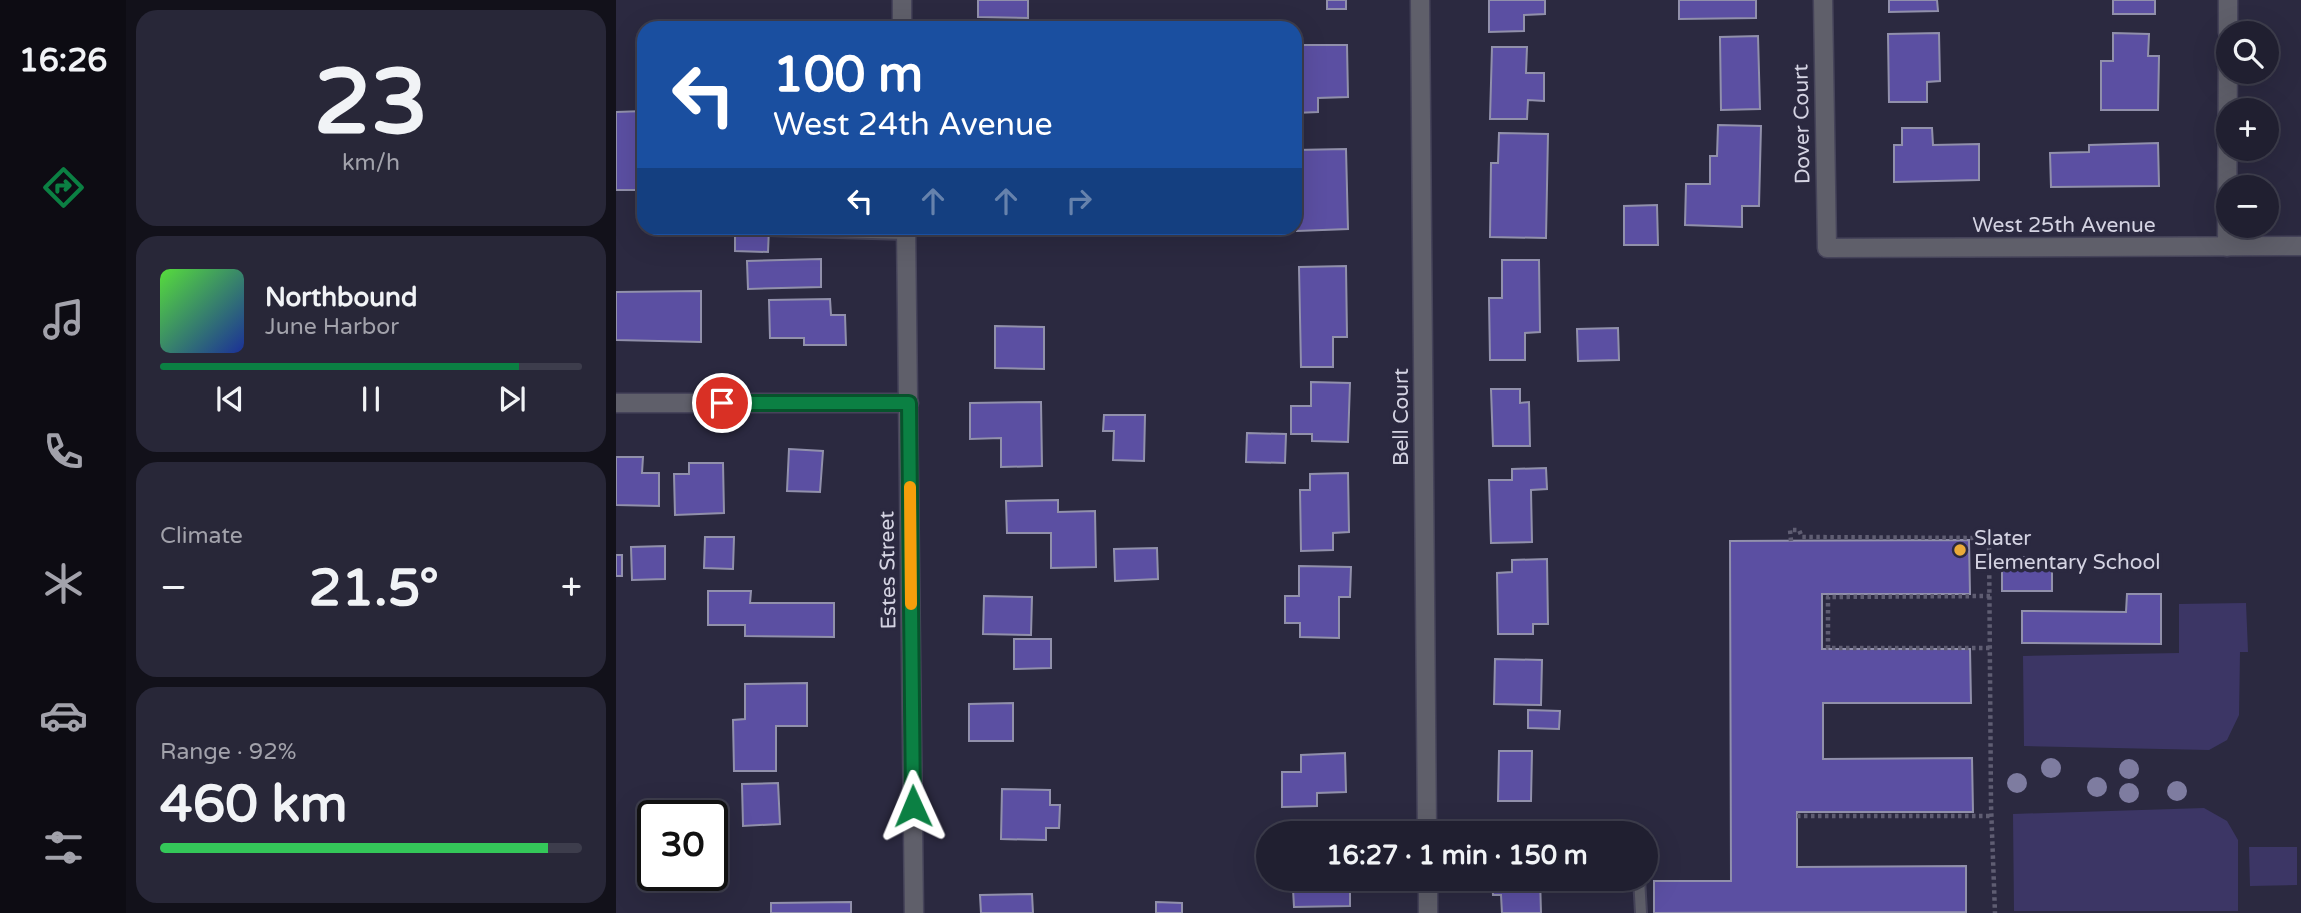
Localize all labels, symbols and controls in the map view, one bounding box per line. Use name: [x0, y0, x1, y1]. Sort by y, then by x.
map controls: [2216, 21, 2279, 238]
button: search: [2216, 21, 2279, 84]
text: 16:26: [19, 42, 107, 80]
text: 100 m: [773, 46, 923, 105]
text: 23: [314, 48, 428, 158]
icon: left: [658, 49, 749, 140]
street label: Dover Court: [1788, 64, 1816, 184]
button: +: [2216, 98, 2279, 161]
text: West 24th Avenue: [773, 106, 1053, 144]
text: km/h: [342, 149, 400, 177]
icon: directions: [39, 163, 88, 212]
button: −: [2216, 175, 2279, 238]
icon: left: [841, 182, 879, 220]
icon: ahead: [914, 182, 952, 220]
icon: ahead: [987, 182, 1025, 220]
icon: right: [1060, 182, 1098, 220]
street label: West 25th Avenue: [1972, 213, 2156, 238]
text: Northbound: [265, 282, 417, 313]
icon: music: [39, 295, 88, 344]
text: June Harbor: [265, 313, 399, 341]
street label: Bell Court: [1389, 368, 1414, 466]
pin: [692, 373, 752, 433]
icon: previous: [211, 380, 249, 418]
icon: pause: [352, 380, 390, 418]
icon: next: [493, 380, 531, 418]
icon: arrive: [703, 384, 741, 422]
icon: phone: [39, 427, 88, 476]
street label: Estes Street: [874, 510, 902, 630]
text: Climate: [160, 522, 243, 550]
place label: Slater Elementary School: [1974, 526, 2161, 575]
marker: Slater Elementary School: [1952, 542, 1968, 558]
text: 21.5°: [309, 557, 439, 620]
icon: climate: [39, 559, 88, 608]
text: −: [160, 565, 187, 611]
text: +: [561, 565, 582, 611]
icon: car: [39, 691, 88, 740]
text: Range · 92%: [160, 738, 296, 766]
position arrow: [876, 769, 950, 843]
text: 460 km: [160, 773, 348, 836]
speed limit sign: 30: [637, 800, 728, 891]
icon: filters: [39, 823, 88, 872]
text: 16:27 · 1 min · 150 m: [1326, 840, 1588, 871]

